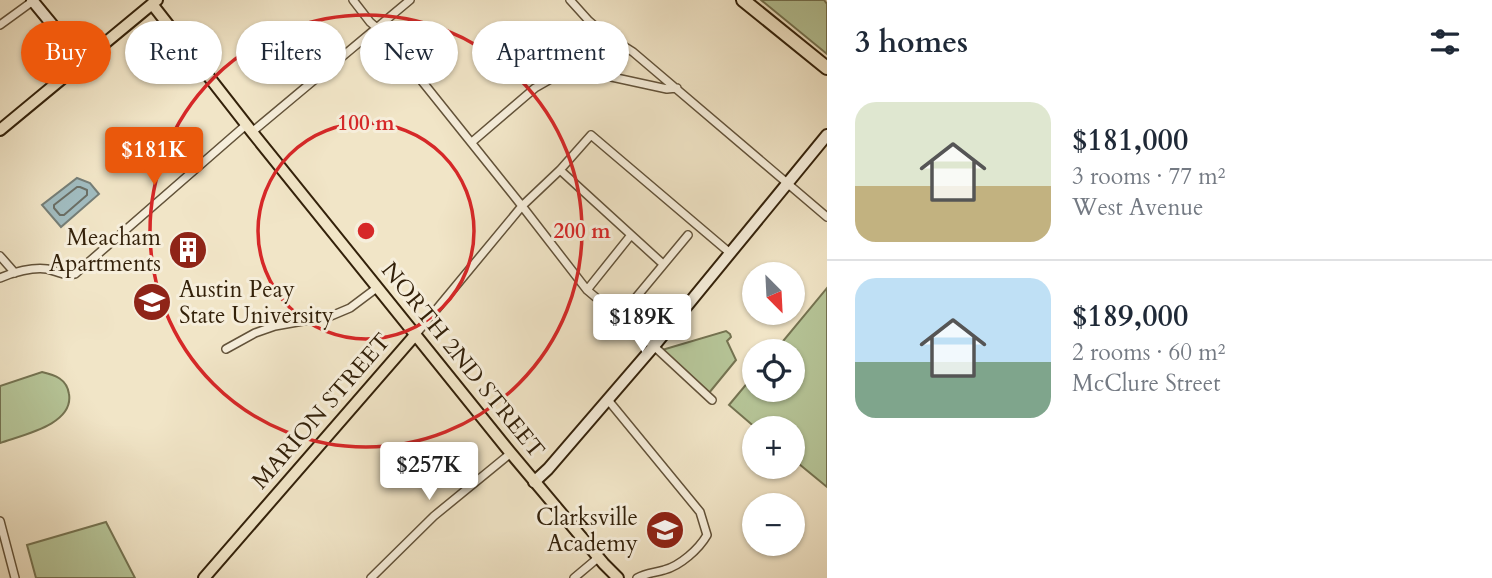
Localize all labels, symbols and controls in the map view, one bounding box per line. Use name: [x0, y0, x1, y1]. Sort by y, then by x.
chip: Buy: [21, 21, 111, 84]
chip: Rent: [125, 21, 222, 84]
chip: Filters: [236, 21, 346, 84]
chip: New: [360, 21, 458, 84]
chip: Apartment: [472, 21, 629, 84]
text: 3 homes: [855, 22, 968, 63]
icon: filters: [1426, 23, 1464, 61]
text: 100 m: [337, 109, 395, 138]
text: $181,000: [1072, 120, 1188, 161]
pin: $181K: [105, 128, 203, 187]
icon: home: [911, 130, 995, 214]
text: $181K: [121, 134, 187, 165]
text: 3 rooms · 77 m²: [1072, 161, 1225, 192]
text: West Avenue: [1072, 192, 1204, 223]
text: 200 m: [553, 217, 611, 246]
centre of rings: [354, 219, 378, 243]
place label: Meacham Apartments: [49, 222, 162, 279]
building icon: Meacham Apartments: [167, 229, 209, 271]
street label: NORTH 2ND STREET: [374, 256, 552, 464]
north arrow: [742, 262, 805, 326]
map controls: [742, 262, 805, 556]
place label: Austin Peay State University: [179, 274, 334, 331]
school or university icon: Austin Peay State University: [131, 281, 173, 323]
pin: $189K: [593, 294, 691, 354]
text: $189,000: [1072, 296, 1188, 337]
text: $189K: [609, 301, 675, 332]
icon: home: [911, 306, 995, 390]
street label: MARION STREET: [245, 326, 397, 496]
text: 2 rooms · 60 m²: [1072, 337, 1225, 368]
button: locate: [742, 339, 805, 402]
text: McClure Street: [1072, 368, 1221, 399]
button: +: [742, 416, 805, 479]
pin: $257K: [380, 442, 478, 502]
text: $257K: [396, 449, 462, 480]
button: −: [742, 493, 805, 556]
place label: Clarksville Academy: [536, 502, 638, 559]
school or university icon: Clarksville Academy: [644, 509, 686, 551]

